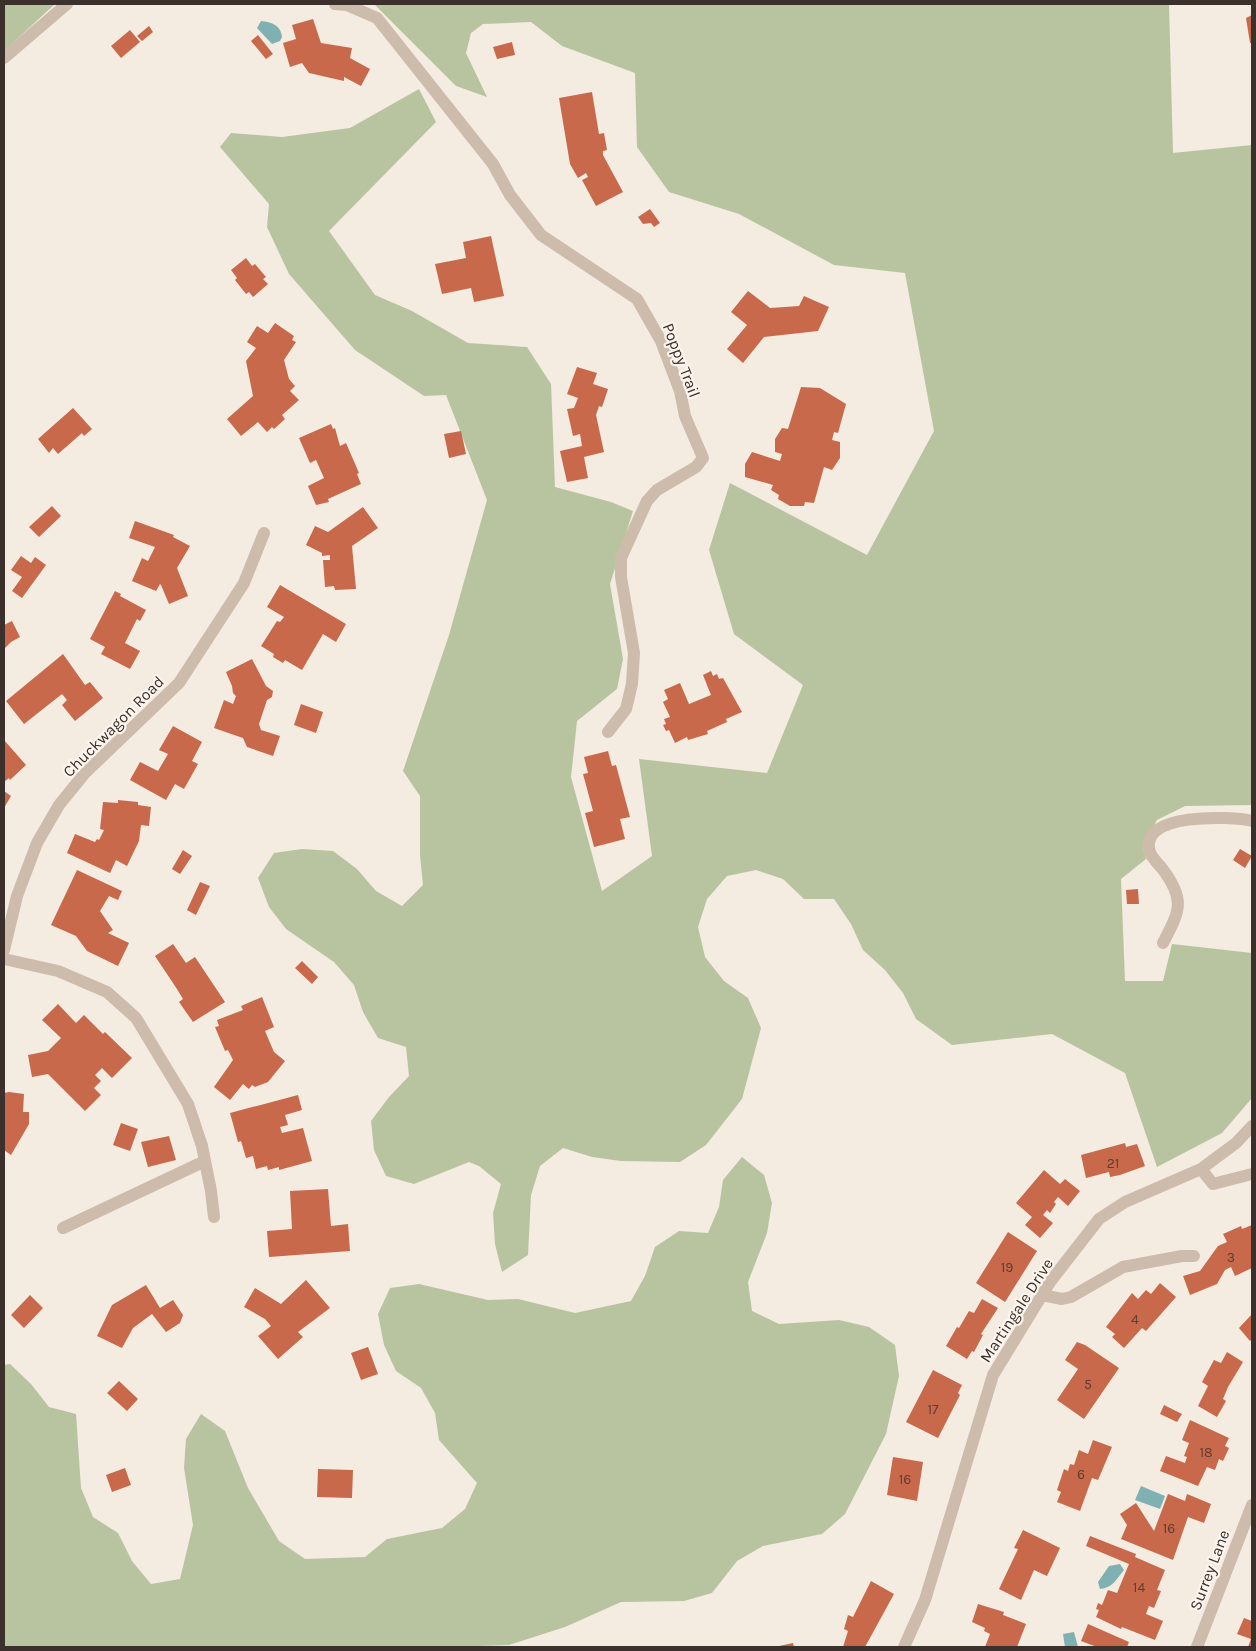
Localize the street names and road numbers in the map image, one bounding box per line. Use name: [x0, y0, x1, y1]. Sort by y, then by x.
street label: Poppy Trail: [659, 320, 704, 400]
street label: Chuckwagon Road: [59, 672, 168, 781]
street label: Martingale Drive: [976, 1255, 1057, 1366]
street label: Surrey Lane: [1185, 1527, 1233, 1613]

